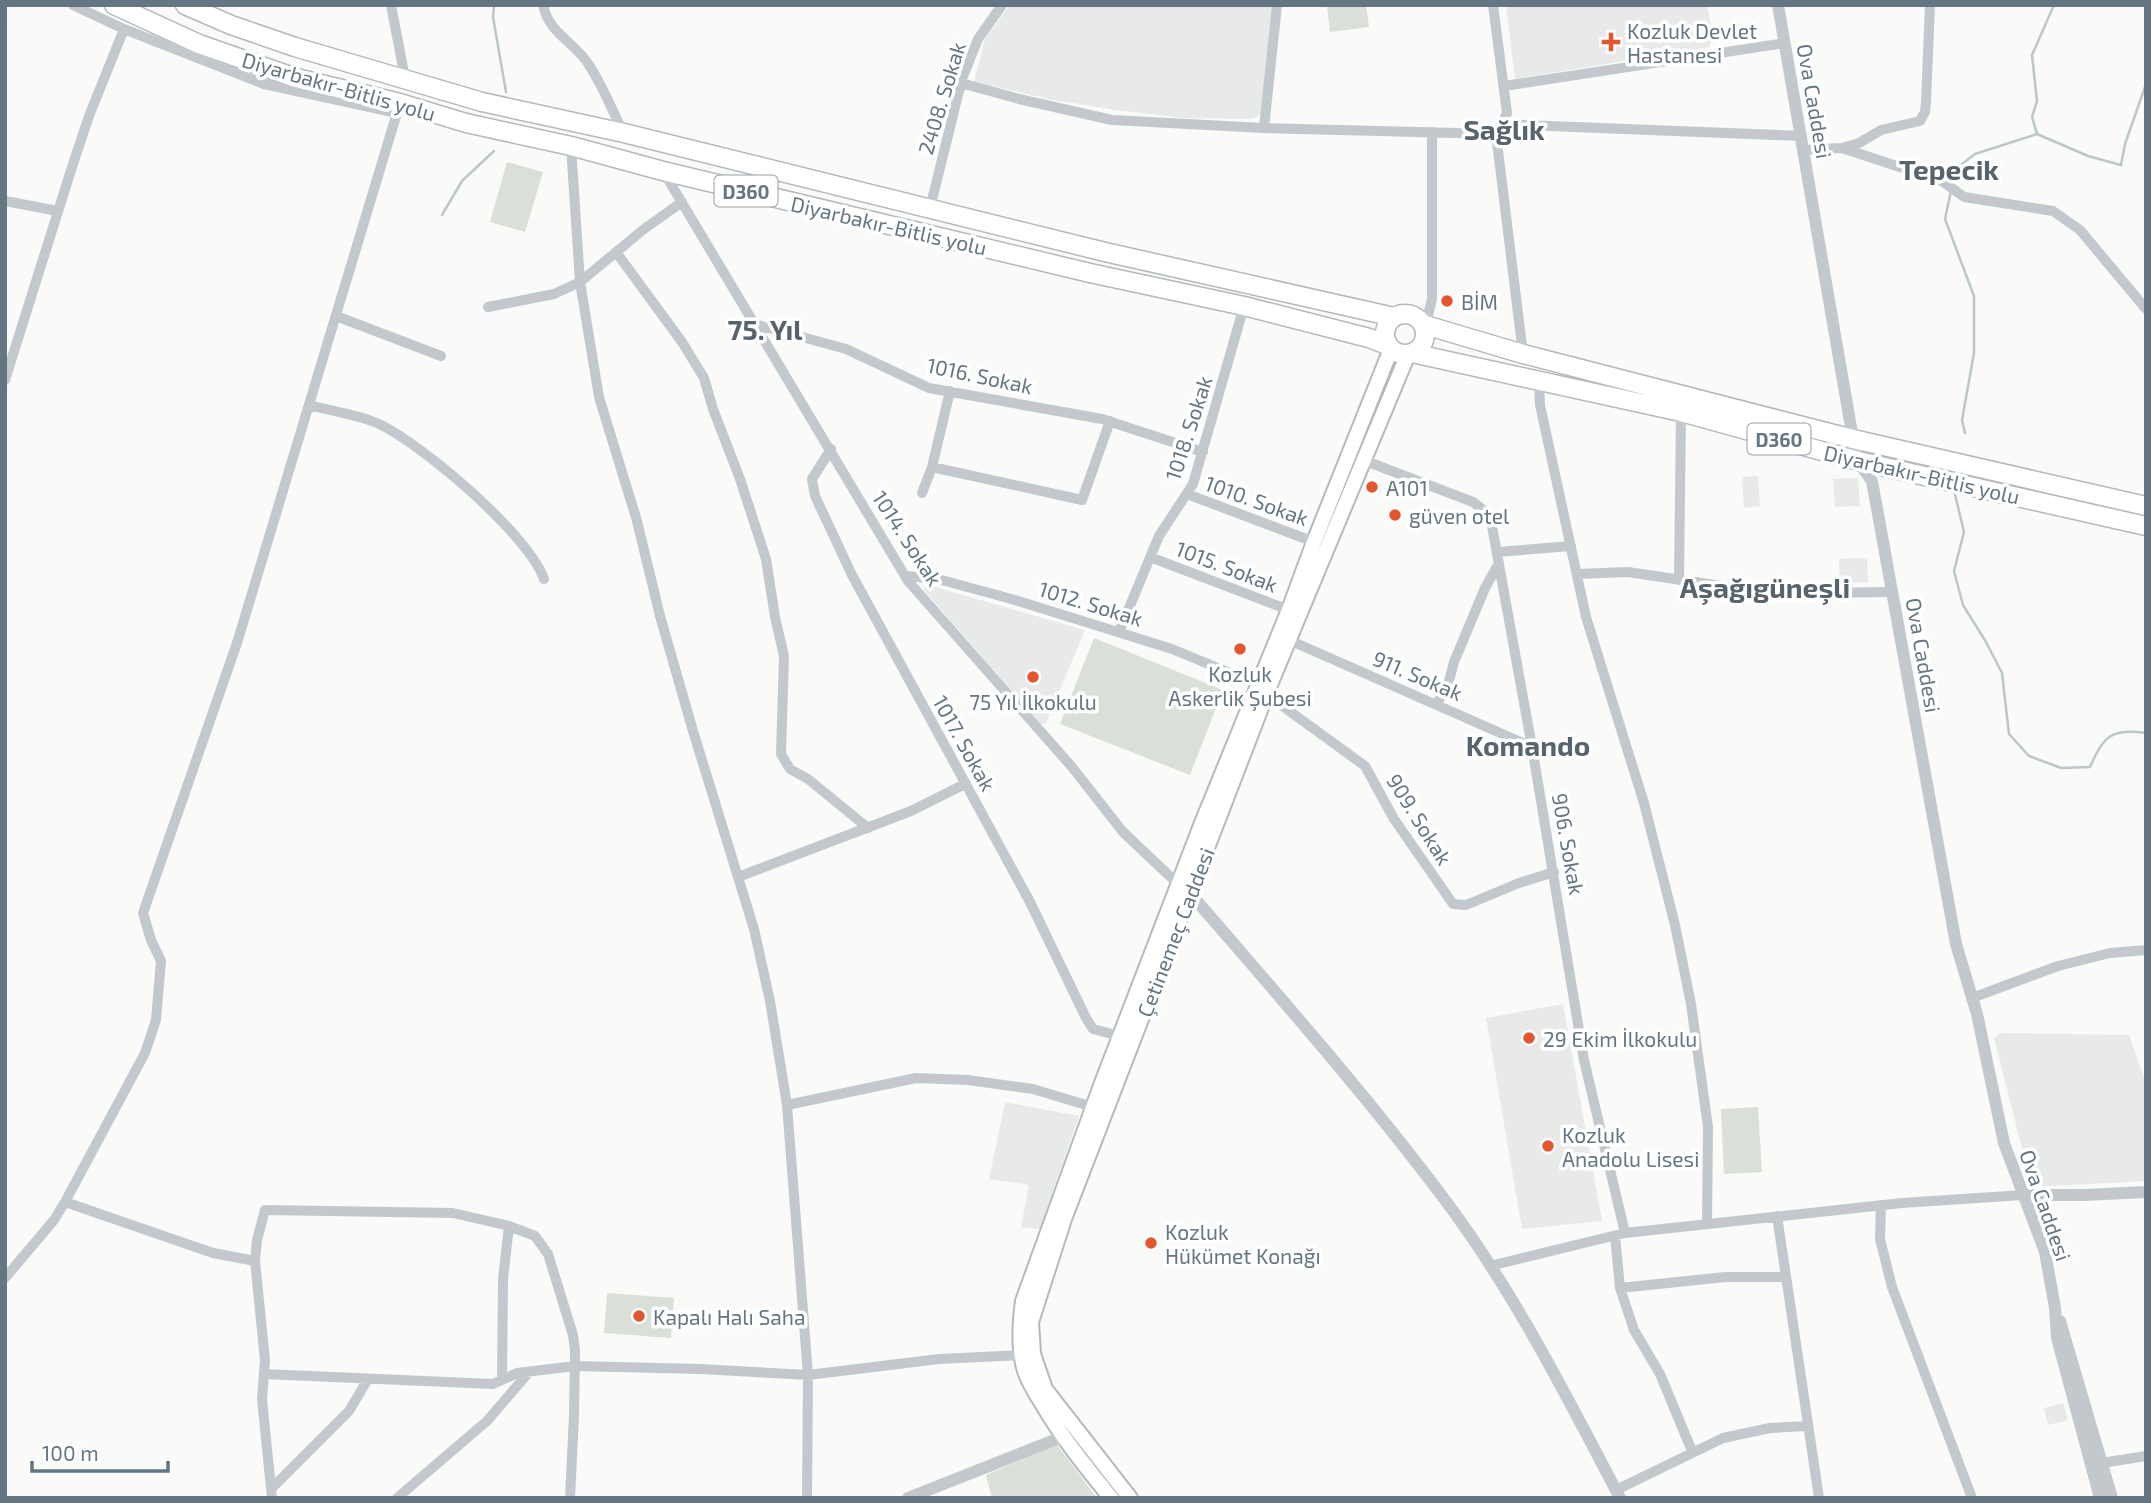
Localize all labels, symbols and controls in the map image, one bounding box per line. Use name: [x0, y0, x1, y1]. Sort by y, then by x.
place label: Kozluk Devlet Hastanesi: [1627, 18, 1757, 67]
marker: Kozluk Devlet Hastanesi: [1601, 32, 1621, 52]
street label: 2408. Sokak: [912, 38, 970, 157]
street label: Ova Caddesi: [1793, 42, 1837, 160]
street label: Diyarbakır-Bitlis yolu: [239, 46, 439, 126]
district label: Sağlık: [1463, 112, 1545, 146]
district label: Tepecik: [1899, 152, 1999, 186]
road number: D360: [714, 176, 778, 206]
street label: Diyarbakır-Bitlis yolu: [789, 190, 989, 260]
place label: BİM: [1461, 289, 1498, 314]
marker: BİM: [1439, 293, 1455, 309]
district label: 75. Yıl: [728, 312, 803, 346]
street label: 1016. Sokak: [925, 352, 1035, 398]
street label: 1018. Sokak: [1159, 372, 1217, 483]
road number: D360: [1748, 424, 1810, 454]
street label: Diyarbakır-Bitlis yolu: [1822, 439, 2022, 509]
street label: 1010. Sokak: [1202, 470, 1312, 530]
place label: A101: [1386, 475, 1428, 500]
marker: A101: [1364, 479, 1380, 495]
street label: 1014. Sokak: [868, 486, 948, 591]
place label: güven otel: [1409, 503, 1510, 528]
marker: güven otel: [1387, 507, 1403, 523]
street label: 1015. Sokak: [1173, 535, 1282, 597]
district label: Aşağıgüneşli: [1680, 570, 1850, 605]
street label: 1012. Sokak: [1036, 575, 1146, 631]
street label: Ova Caddesi: [1902, 596, 1946, 714]
marker: Kozluk Askerlik Şubesi: [1232, 641, 1248, 657]
street label: 911. Sokak: [1369, 645, 1467, 705]
place label: Kozluk Askerlik Şubesi: [1168, 661, 1312, 712]
marker: 75 Yıl İlkokulu: [1025, 669, 1041, 685]
place label: 75 Yıl İlkokulu: [969, 689, 1097, 714]
street label: 1017. Sokak: [929, 691, 1002, 795]
district label: Komando: [1466, 728, 1590, 762]
street label: 909. Sokak: [1382, 769, 1458, 869]
street label: 906. Sokak: [1548, 791, 1590, 897]
street label: Çetinemeç Caddesi: [1131, 844, 1221, 1021]
place label: 29 Ekim İlkokulu: [1543, 1026, 1697, 1051]
marker: 29 Ekim İlkokulu: [1521, 1030, 1537, 1046]
place label: Kozluk Anadolu Lisesi: [1562, 1122, 1699, 1171]
marker: Kozluk Anadolu Lisesi: [1540, 1138, 1556, 1154]
street label: Ova Caddesi: [2015, 1146, 2077, 1264]
place label: Kozluk Hükümet Konağı: [1165, 1219, 1321, 1268]
marker: Kozluk Hükümet Konağı: [1143, 1235, 1159, 1251]
place label: Kapalı Halı Saha: [653, 1304, 806, 1329]
marker: Kapalı Halı Saha: [631, 1308, 647, 1324]
scale bar: [32, 1430, 168, 1474]
text: 100 m: [42, 1440, 99, 1465]

